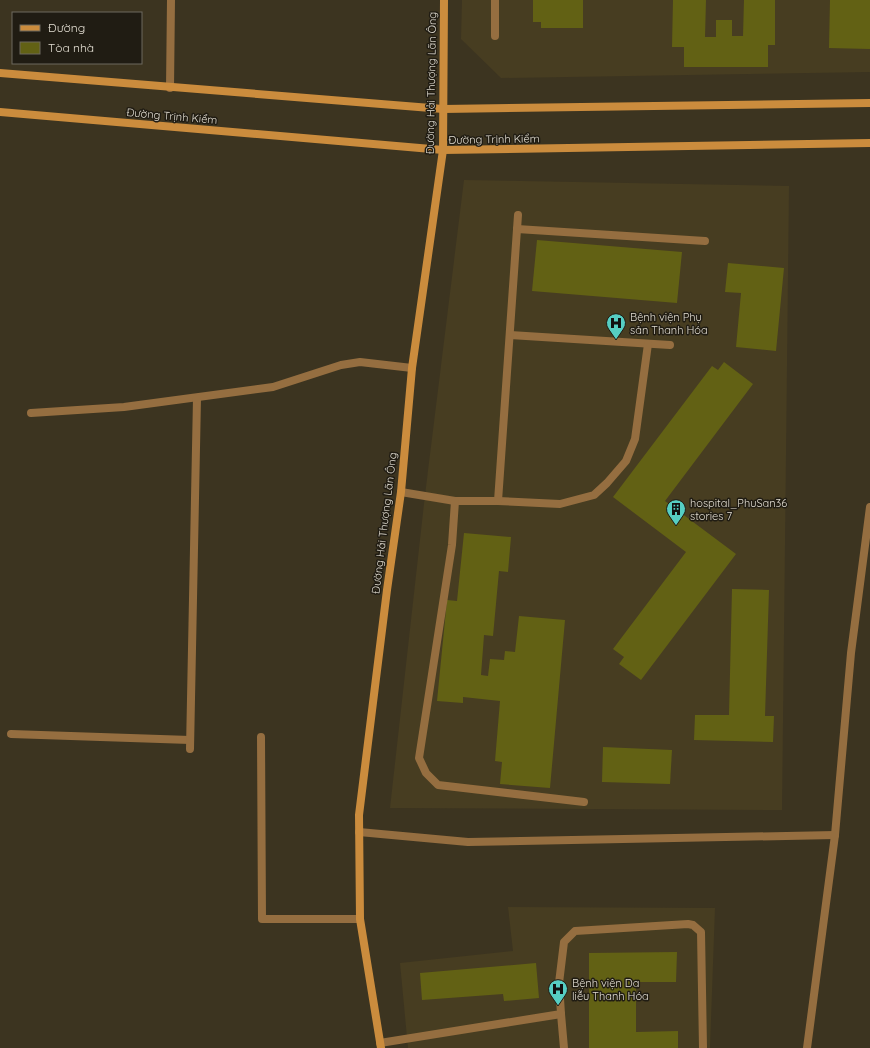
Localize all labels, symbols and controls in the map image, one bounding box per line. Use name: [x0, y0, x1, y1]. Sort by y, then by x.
legend: [12, 12, 142, 64]
street label: Đường Hải Thượng Lãn Ông: [423, 12, 439, 154]
text: Đường: [48, 20, 85, 35]
text: Tòa nhà: [48, 40, 94, 55]
street label: Đường Trịnh Kiểm: [126, 105, 218, 127]
street label: Đường Trịnh Kiểm: [448, 131, 540, 147]
place label: Bệnh viện Phụ sản Thanh Hóa: [630, 310, 708, 337]
hospital icon: Bệnh viện Phụ sản Thanh Hóa: [605, 312, 627, 340]
street label: Đường Hải Thượng Lãn Ông: [368, 451, 400, 595]
place label: hospital_PhuSan36 stories 7: [690, 496, 787, 523]
building icon: hospital_PhuSan36 stories 7: [665, 498, 687, 526]
place label: Bệnh viện Da liễu Thanh Hóa: [572, 976, 649, 1003]
hospital icon: Bệnh viện Da liễu Thanh Hóa: [547, 978, 569, 1006]

